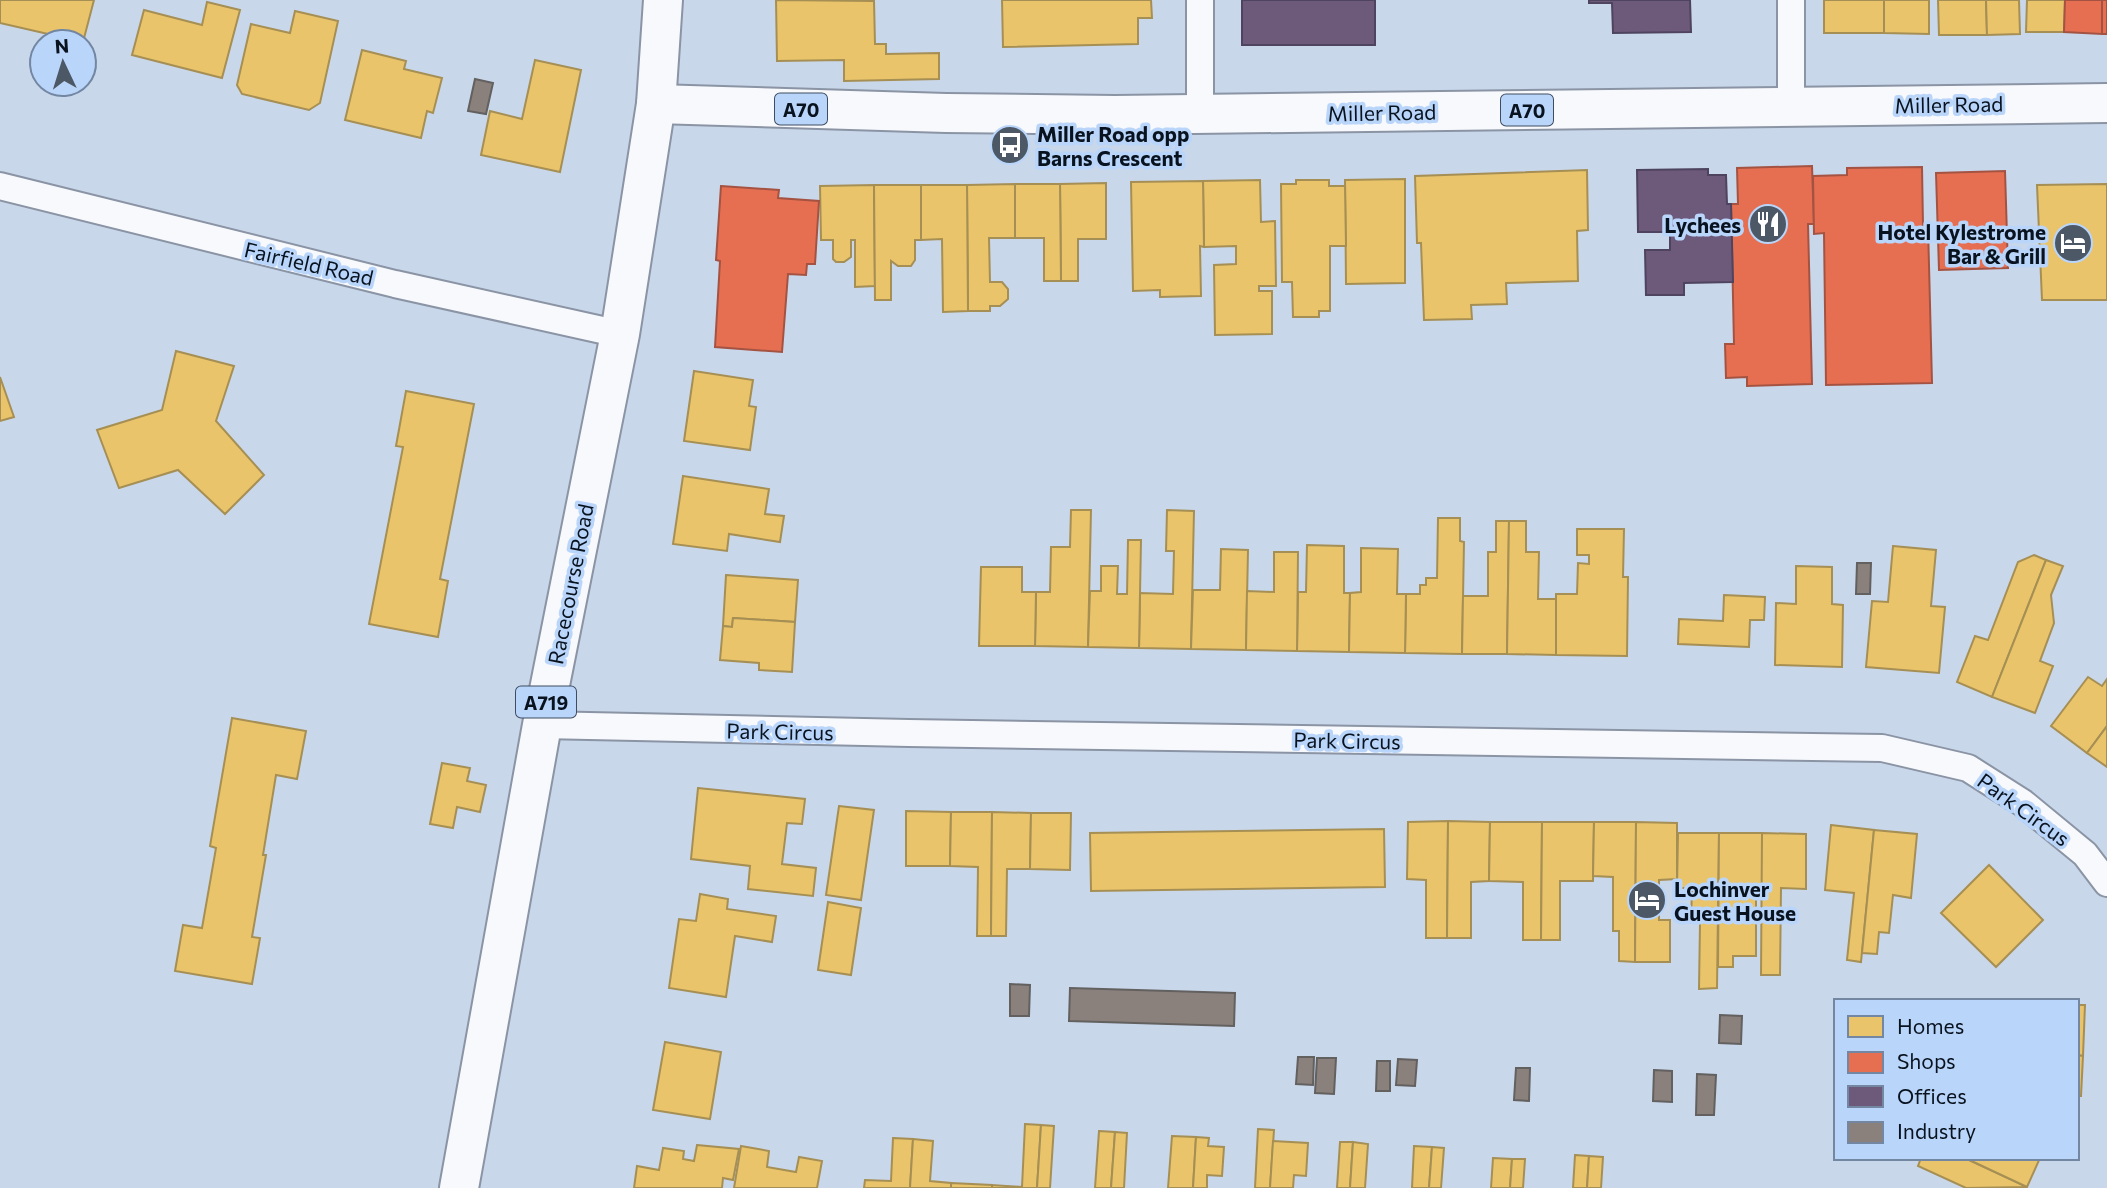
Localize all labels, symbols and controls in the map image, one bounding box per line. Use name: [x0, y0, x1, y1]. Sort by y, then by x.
north arrow: [28, 28, 98, 98]
text: N: [54, 34, 70, 58]
street label: Miller Road: [1894, 91, 2004, 117]
road number: A70: [775, 94, 827, 124]
road number: A70: [1501, 94, 1553, 125]
street label: Miller Road: [1327, 99, 1437, 125]
place label: Miller Road opp Barns Crescent: [1037, 121, 1189, 170]
bus stop icon: Miller Road opp Barns Crescent: [989, 124, 1031, 166]
restaurant icon: Lychees: [1747, 203, 1789, 245]
place label: Lychees: [1664, 212, 1741, 237]
place label: Hotel Kylestrome Bar & Grill: [1877, 219, 2046, 268]
hotel icon: Hotel Kylestrome Bar & Grill: [2052, 222, 2094, 264]
street label: Fairfield Road: [242, 236, 376, 290]
street label: Racecourse Road: [542, 502, 598, 666]
road number: A719: [516, 687, 576, 718]
street label: Park Circus: [726, 718, 834, 744]
street label: Park Circus: [1293, 727, 1401, 753]
street label: Park Circus: [1973, 767, 2075, 851]
place label: Lochinver Guest House: [1674, 876, 1796, 925]
hotel icon: Lochinver Guest House: [1626, 879, 1668, 921]
legend: [1834, 999, 2079, 1160]
text: Homes: [1897, 1013, 1964, 1038]
text: Shops: [1897, 1048, 1956, 1073]
text: Offices: [1897, 1083, 1967, 1108]
text: Industry: [1897, 1118, 1976, 1143]

